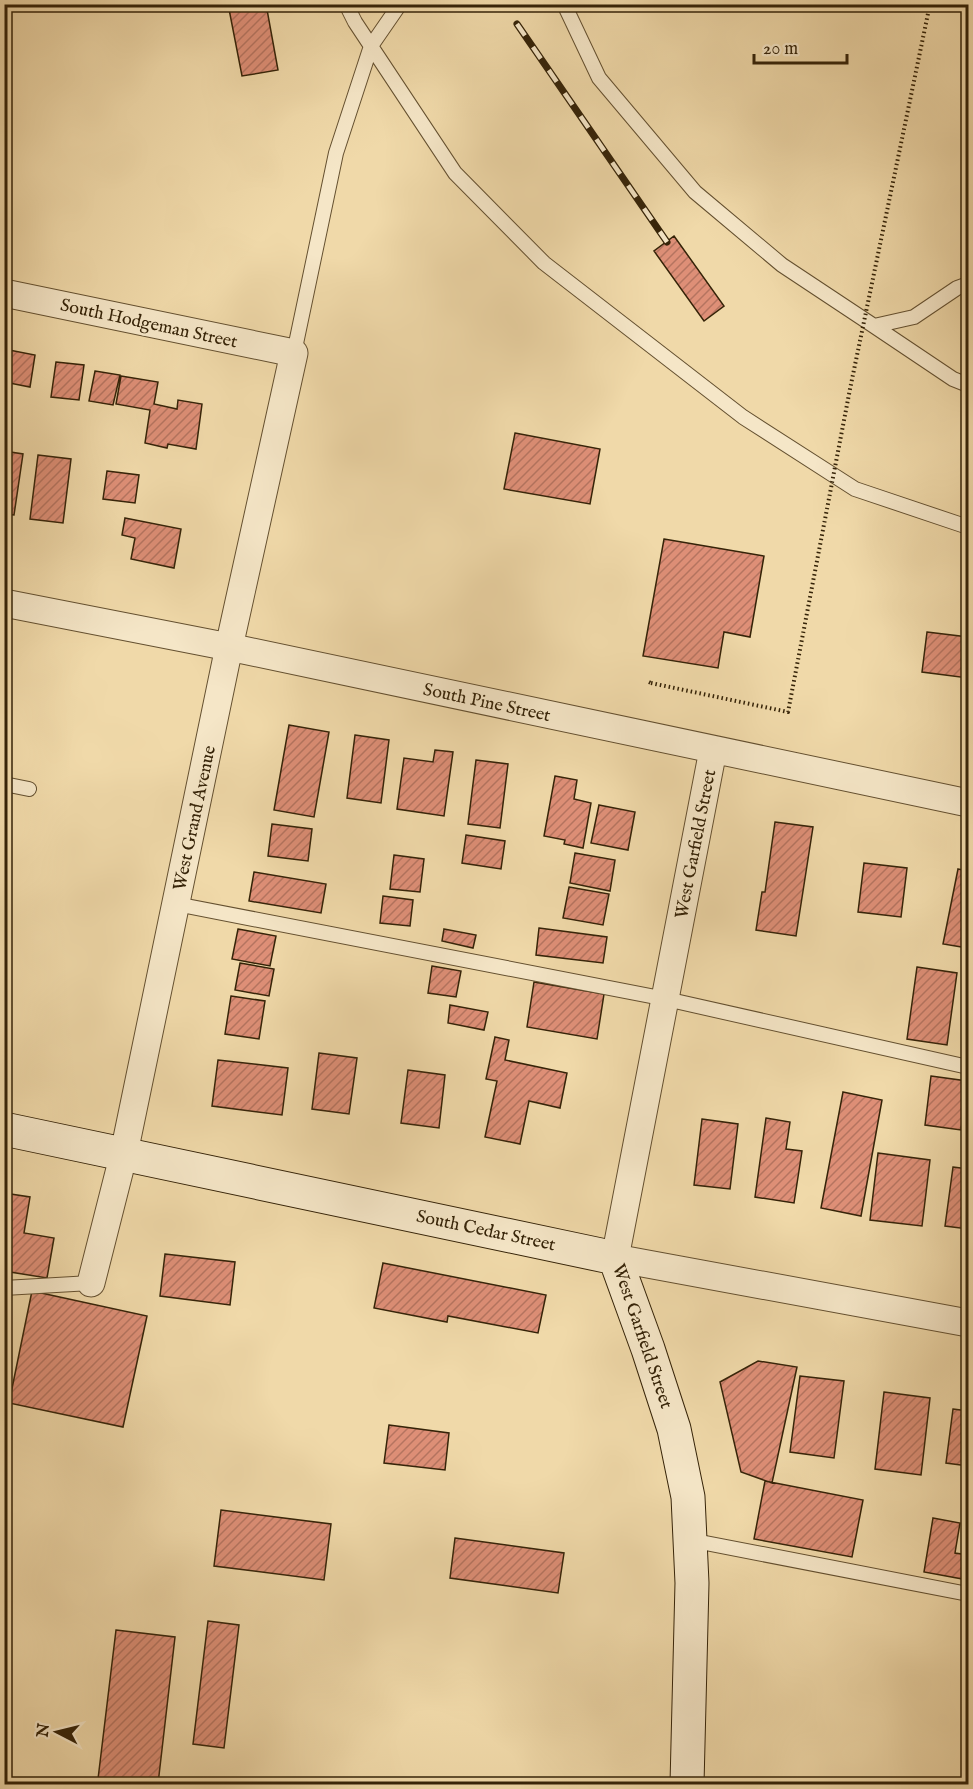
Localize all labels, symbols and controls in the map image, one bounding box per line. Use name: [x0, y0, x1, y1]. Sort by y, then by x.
scale bar: [754, 27, 847, 65]
text: 20 m: [763, 38, 798, 61]
street label: South Hodgeman Street: [58, 294, 239, 354]
street label: South Pine Street: [421, 679, 552, 728]
street label: West Grand Avenue: [169, 744, 222, 893]
street label: West Garfield Street: [671, 768, 722, 921]
street label: South Cedar Street: [414, 1205, 557, 1257]
street label: West Garfield Street: [606, 1261, 677, 1412]
north arrow: [27, 1702, 87, 1762]
text: N: [33, 1722, 55, 1739]

